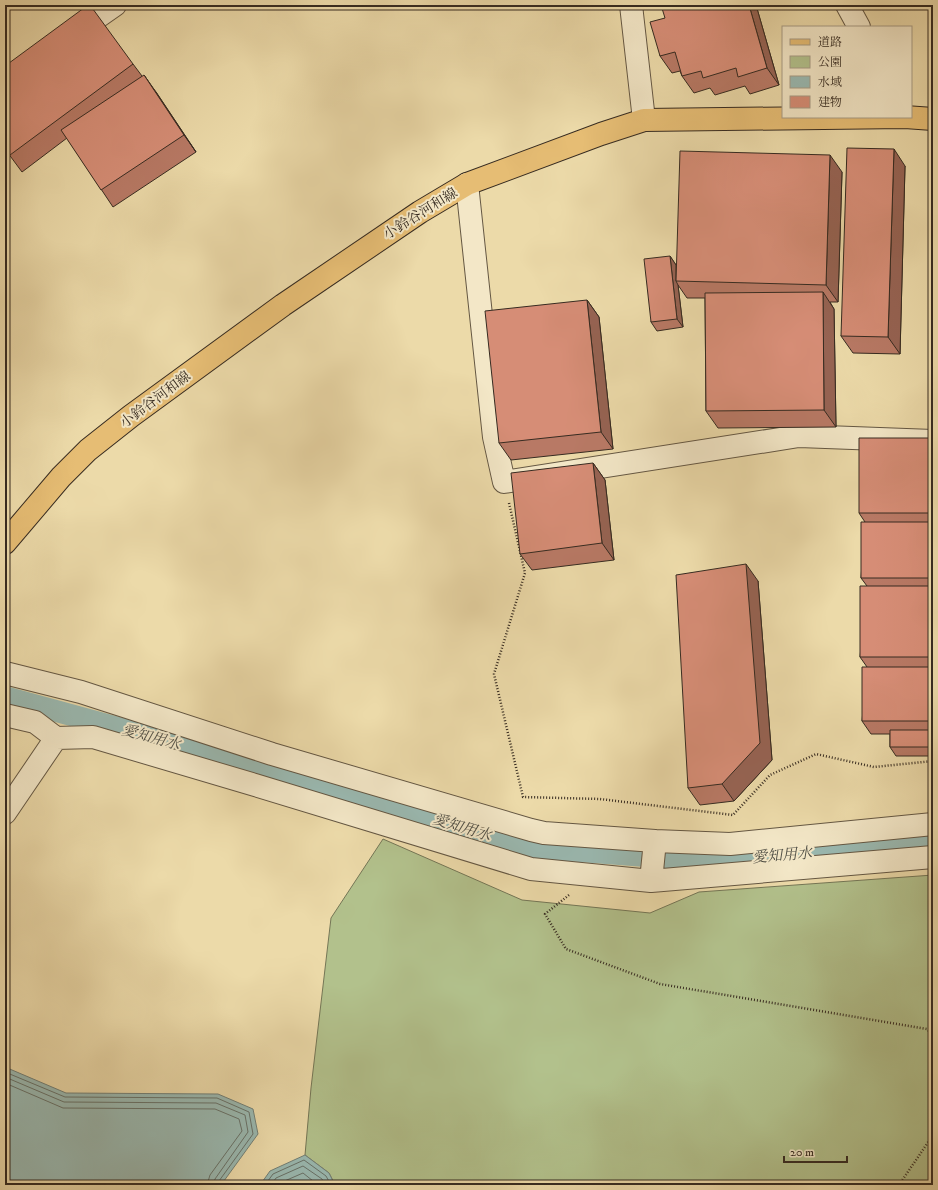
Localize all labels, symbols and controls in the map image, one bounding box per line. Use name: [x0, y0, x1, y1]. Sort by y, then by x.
legend: [782, 26, 912, 118]
text: 道路: [818, 35, 842, 50]
text: 公園: [818, 55, 842, 70]
text: 水域: [818, 75, 842, 90]
text: 建物: [818, 95, 842, 110]
street label: 小鈴谷河和線: [380, 184, 461, 244]
street label: 小鈴谷河和線: [117, 367, 195, 432]
water label: 愛知用水: [119, 721, 184, 755]
water label: 愛知用水: [430, 810, 495, 846]
water label: 愛知用水: [751, 843, 815, 868]
scale bar: [784, 1138, 847, 1164]
text: 20 m: [790, 1145, 814, 1160]

